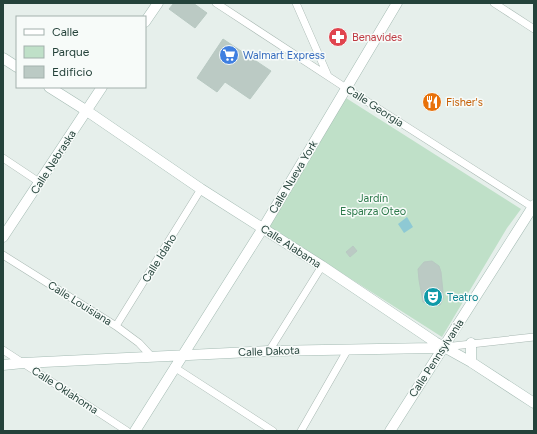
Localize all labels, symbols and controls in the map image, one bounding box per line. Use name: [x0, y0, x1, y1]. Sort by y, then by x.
legend: [16, 16, 146, 88]
text: Calle: [52, 25, 79, 39]
pharmacy icon: Benavides: [327, 26, 349, 48]
place label: Benavides: [352, 31, 402, 44]
supermarket icon: Walmart Express: [218, 44, 240, 66]
text: Parque: [52, 45, 90, 59]
place label: Walmart Express: [243, 49, 325, 62]
text: Edificio: [52, 65, 92, 79]
street label: Calle Georgia: [343, 83, 406, 130]
restaurant icon: Fisher's: [421, 91, 443, 113]
place label: Fisher's: [446, 96, 483, 109]
street label: Calle Nebraska: [28, 128, 79, 197]
street label: Calle Nueva York: [266, 138, 321, 216]
park label: Jardín Esparza Oteo: [340, 192, 406, 218]
street label: Calle Alabama: [258, 222, 323, 271]
street label: Calle Idaho: [139, 232, 179, 285]
street label: Calle Louisiana: [45, 279, 114, 328]
theatre icon: Teatro: [422, 286, 444, 308]
place label: Teatro: [447, 291, 478, 304]
street label: Calle Pennsylvania: [406, 317, 467, 400]
street label: Calle Dakota: [238, 344, 300, 359]
street label: Calle Oklahoma: [29, 364, 100, 417]

